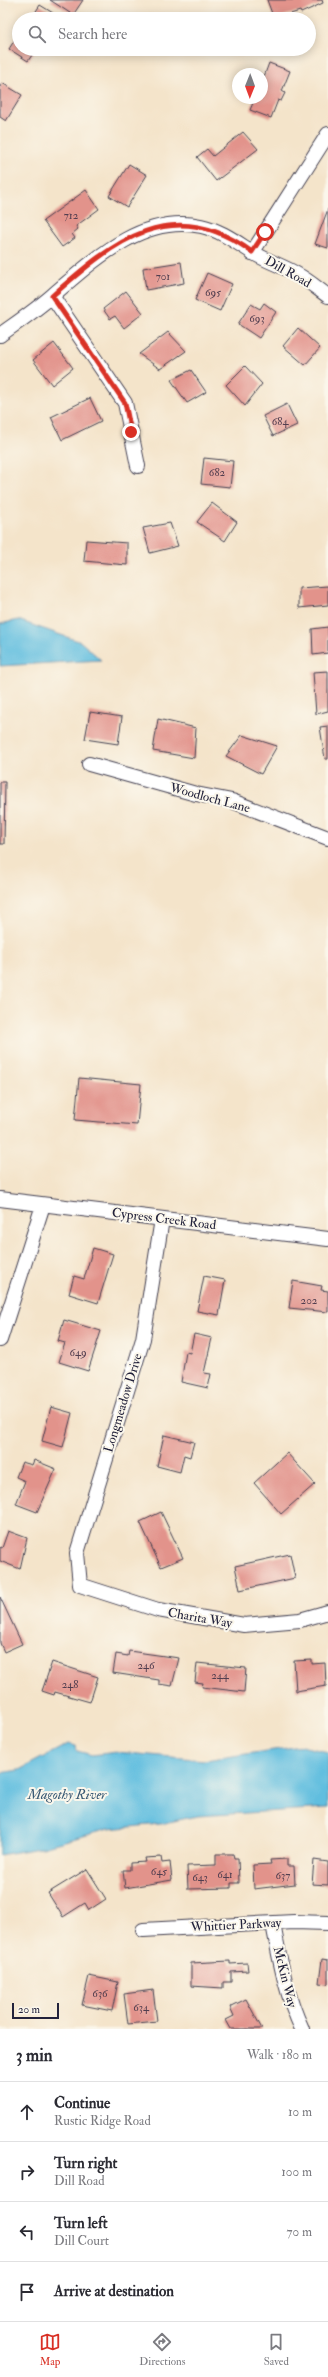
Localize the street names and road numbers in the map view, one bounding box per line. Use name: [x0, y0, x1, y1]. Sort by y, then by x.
street label: Dill Road: [262, 253, 315, 292]
street label: Woodloch Lane: [167, 779, 252, 817]
street label: Cypress Creek Road: [111, 1205, 218, 1234]
street label: Longmeadow Drive: [100, 1351, 146, 1454]
street label: Charita Way: [166, 1604, 234, 1633]
street label: Whittier Parkway: [189, 1915, 282, 1936]
street label: McKin Way: [269, 1945, 300, 2010]

